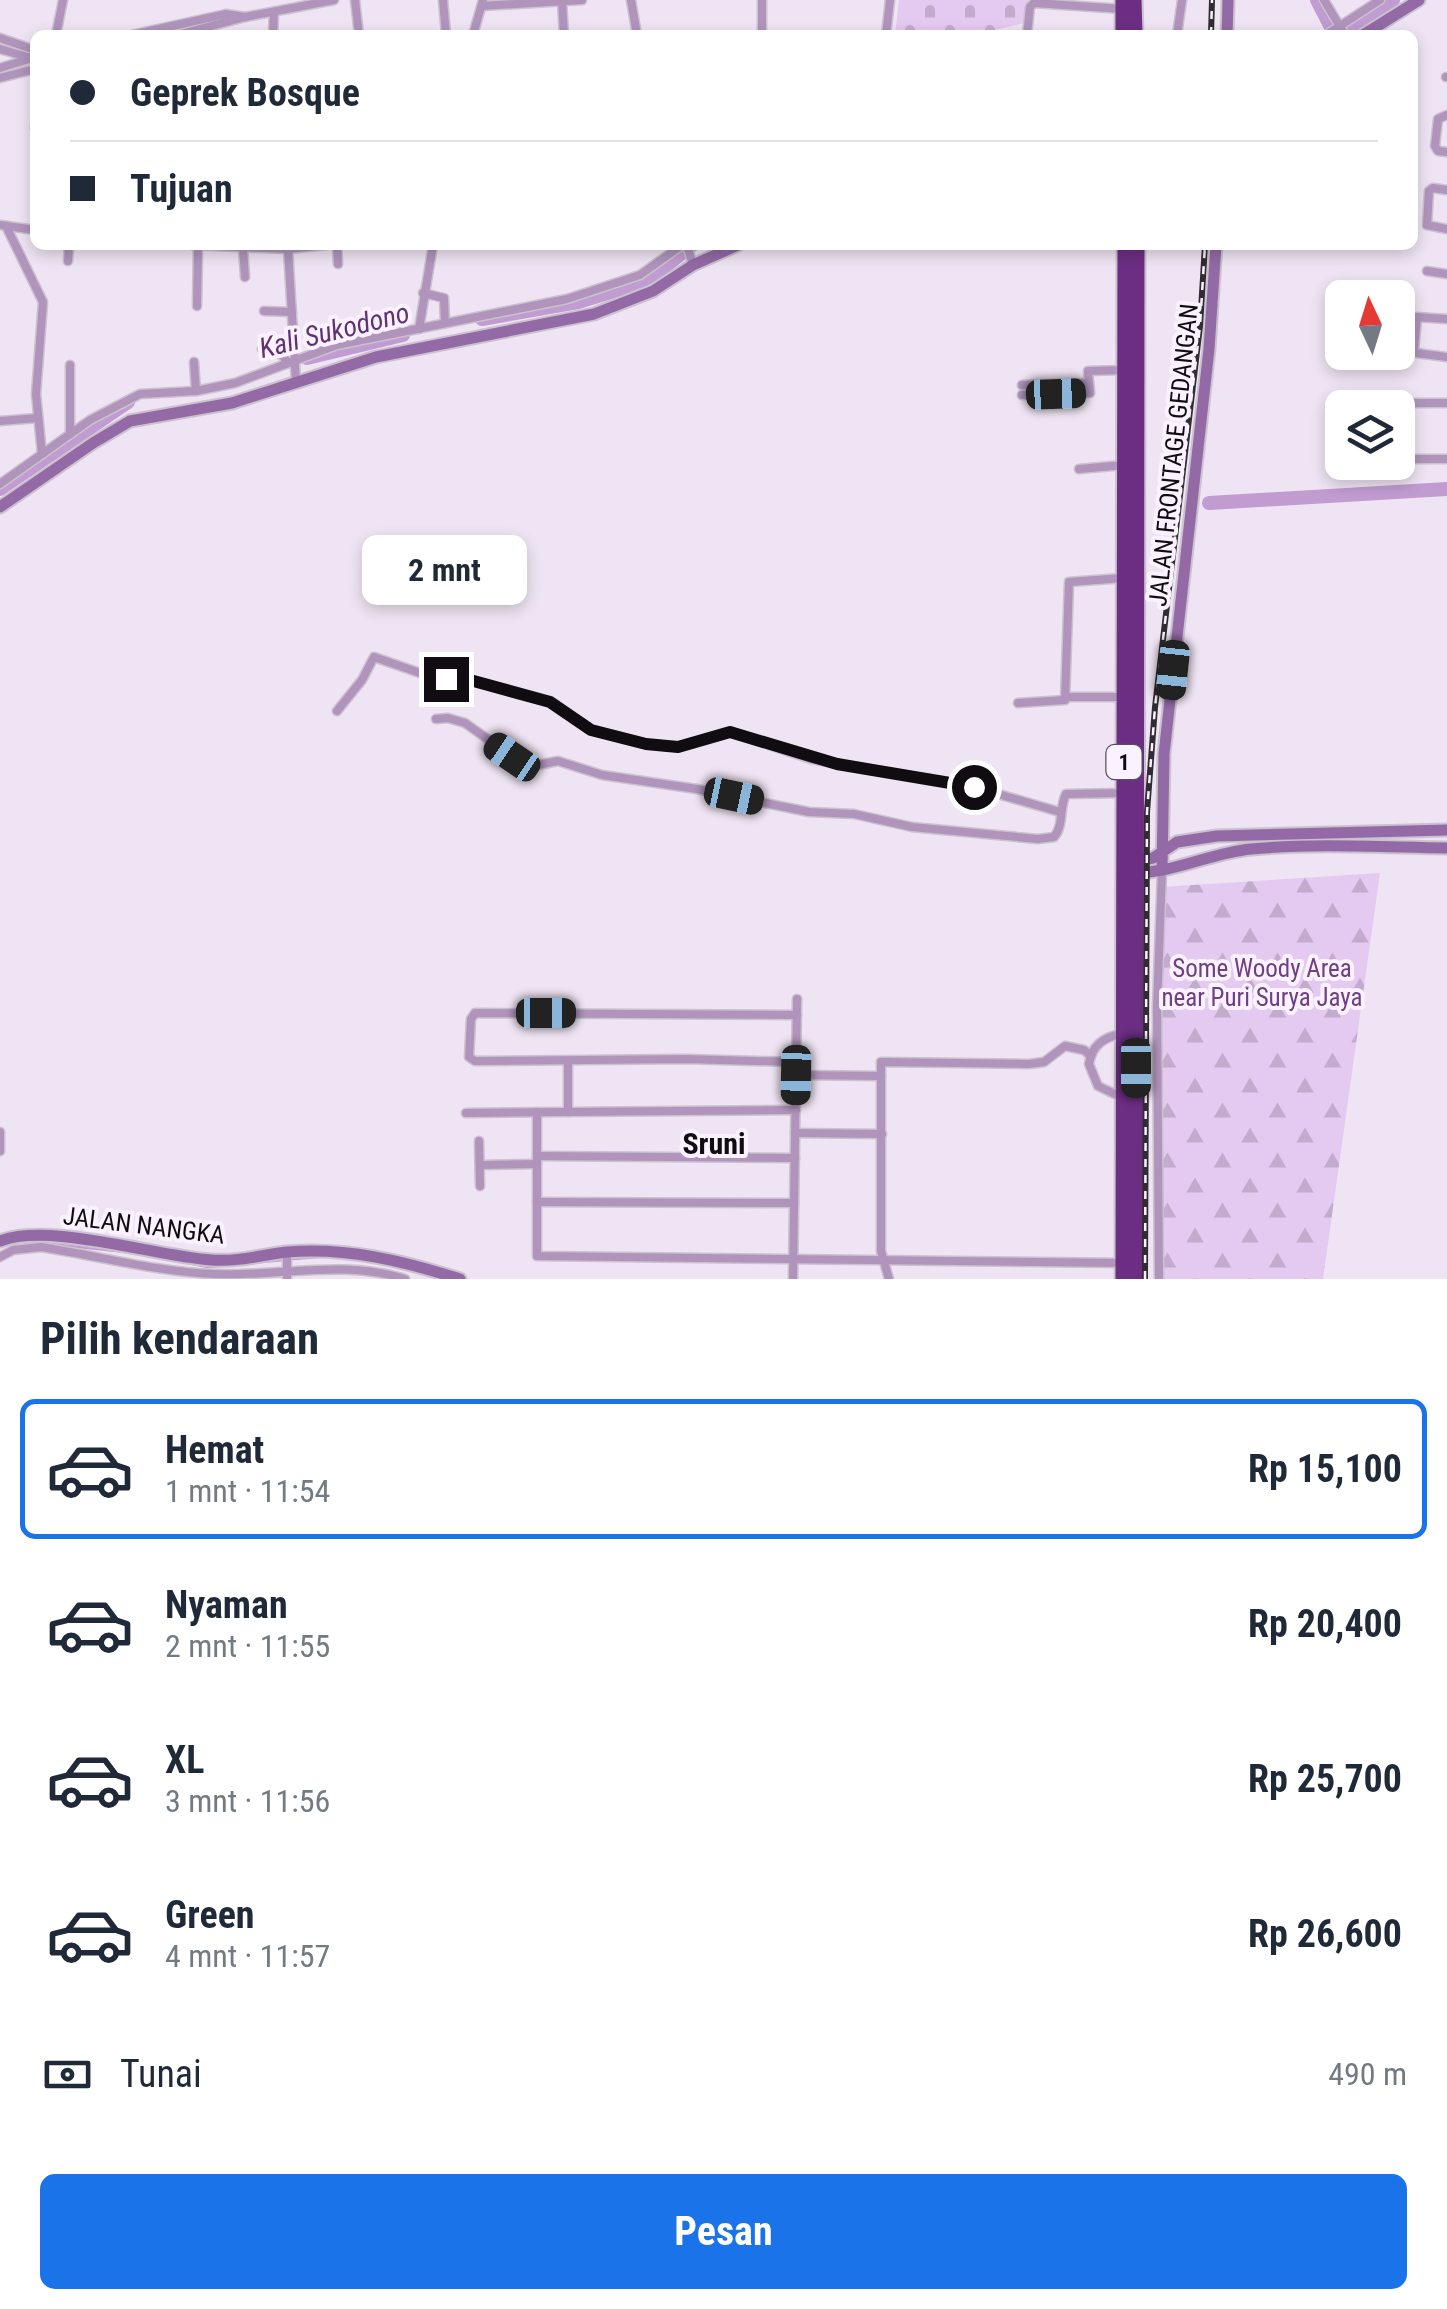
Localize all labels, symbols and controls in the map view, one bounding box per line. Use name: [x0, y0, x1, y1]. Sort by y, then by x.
text: Geprek Bosque: [130, 71, 360, 115]
text: Tujuan: [130, 167, 233, 211]
north arrow: [1325, 280, 1415, 370]
map controls: [1325, 280, 1415, 480]
water label: Kali Sukodono: [256, 296, 413, 365]
street label: JALAN FRONTAGE GEDANGAN: [1143, 302, 1204, 608]
car: [1025, 378, 1087, 410]
button: layers: [1325, 390, 1415, 480]
callout: 2 mnt: [364, 534, 528, 604]
text: 2 mnt: [408, 551, 481, 589]
car: [1155, 639, 1191, 701]
route end: [424, 657, 469, 702]
car: [479, 728, 545, 786]
road number: 1: [1106, 745, 1142, 779]
route start: [952, 765, 997, 810]
car: [702, 775, 766, 817]
park label: Some Woody Area near Puri Surya Jaya: [1161, 954, 1363, 1012]
car: [516, 998, 576, 1028]
car: [1121, 1038, 1151, 1098]
car: [780, 1045, 812, 1105]
district label: Sruni: [682, 1126, 746, 1161]
street label: JALAN NANGKA: [62, 1201, 226, 1250]
text: Pilih kendaraan: [40, 1312, 319, 1365]
icon: car: [45, 1424, 135, 1514]
text: Hemat: [165, 1428, 264, 1472]
text: Rp 15,100: [1248, 1447, 1402, 1491]
text: 1 mnt · 11:54: [165, 1472, 330, 1510]
icon: car: [45, 1579, 135, 1669]
text: Nyaman: [165, 1583, 288, 1627]
text: Rp 20,400: [1248, 1602, 1402, 1646]
text: 2 mnt · 11:55: [165, 1627, 330, 1665]
icon: car: [45, 1734, 135, 1824]
text: XL: [165, 1738, 204, 1782]
text: Rp 25,700: [1248, 1757, 1402, 1801]
text: 3 mnt · 11:56: [165, 1782, 330, 1820]
icon: car: [45, 1889, 135, 1979]
text: Green: [165, 1893, 255, 1937]
text: Rp 26,600: [1248, 1912, 1402, 1956]
text: 4 mnt · 11:57: [165, 1937, 330, 1975]
icon: cash: [40, 2047, 95, 2102]
text: Tunai: [120, 2052, 202, 2096]
text: 490 m: [1328, 2055, 1407, 2093]
button: Pesan: [40, 2174, 1407, 2289]

